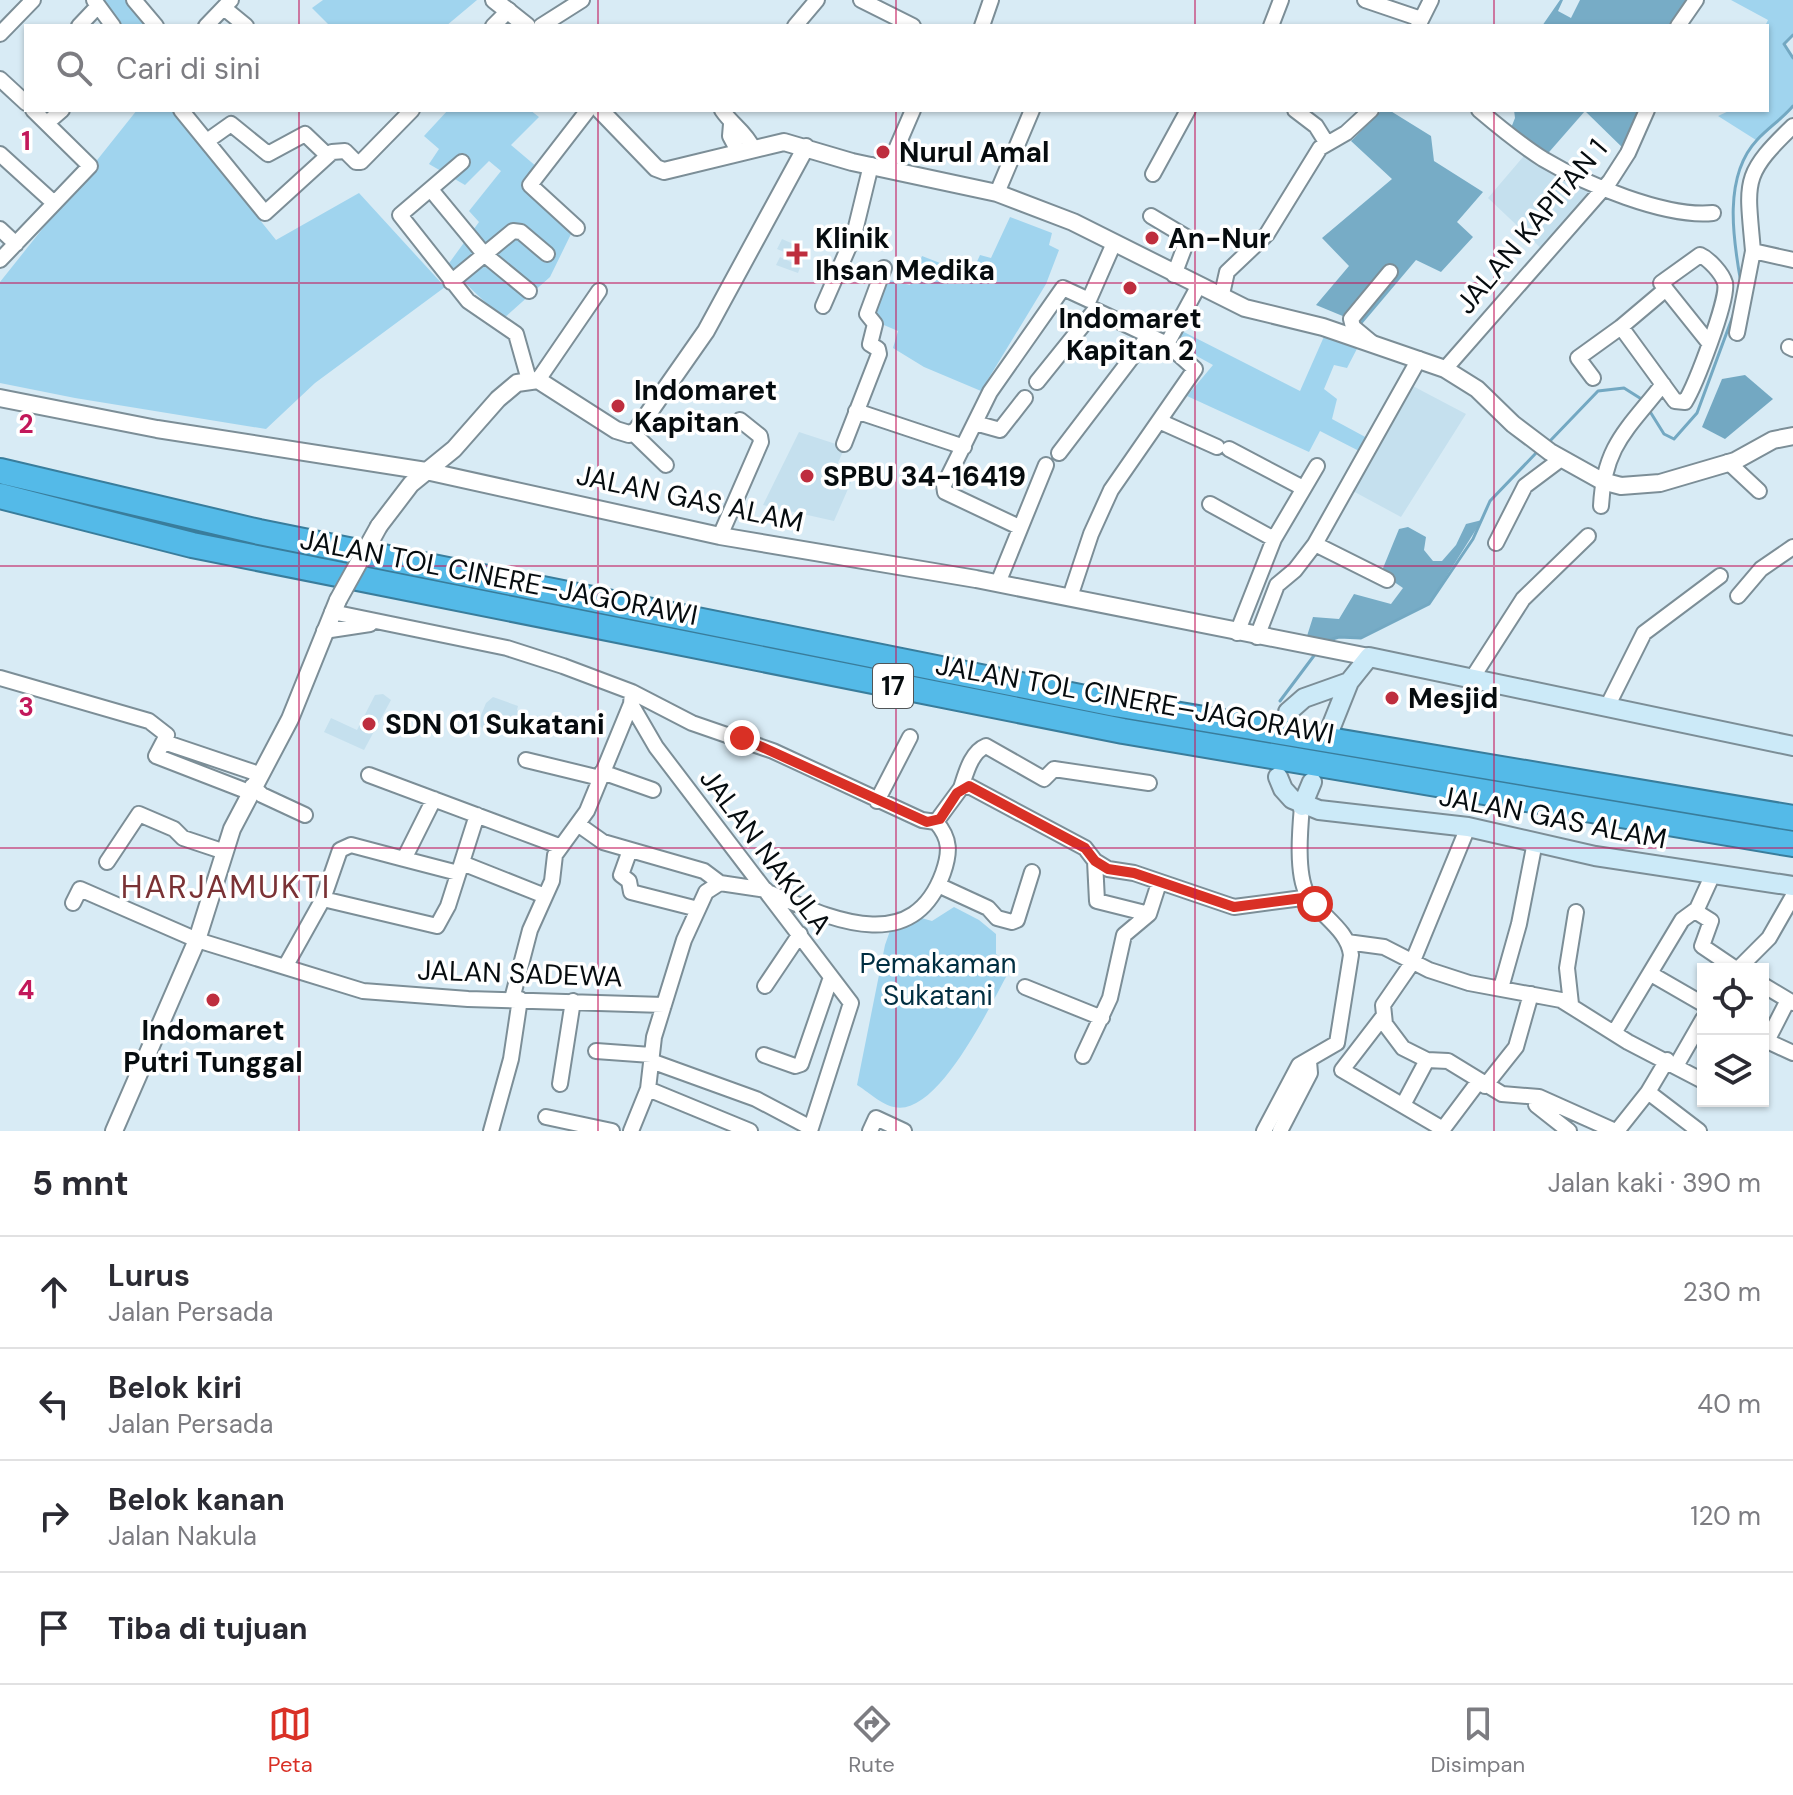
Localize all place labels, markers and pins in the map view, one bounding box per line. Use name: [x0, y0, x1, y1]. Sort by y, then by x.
place label: Nurul Amal: [899, 134, 1050, 171]
marker: Nurul Amal: [874, 143, 892, 161]
place label: Klinik Ihsan Medika: [815, 220, 995, 289]
place label: An-Nur: [1168, 220, 1270, 257]
marker: An-Nur: [1143, 229, 1161, 247]
marker: Klinik Ihsan Medika: [786, 243, 808, 265]
marker: Indomaret Kapitan 2: [1121, 279, 1139, 297]
place label: Indomaret Kapitan 2: [1058, 300, 1202, 369]
place label: Indomaret Kapitan: [634, 372, 777, 441]
marker: Indomaret Kapitan: [609, 397, 627, 415]
place label: SPBU 34-16419: [823, 458, 1026, 495]
marker: SPBU 34-16419: [798, 467, 816, 485]
place label: Mesjid: [1408, 680, 1498, 717]
marker: Mesjid: [1383, 689, 1401, 707]
place label: SDN 01 Sukatani: [385, 706, 605, 743]
marker: SDN 01 Sukatani: [360, 715, 378, 733]
marker: Indomaret Putri Tunggal: [204, 991, 222, 1009]
place label: Indomaret Putri Tunggal: [123, 1012, 303, 1081]

